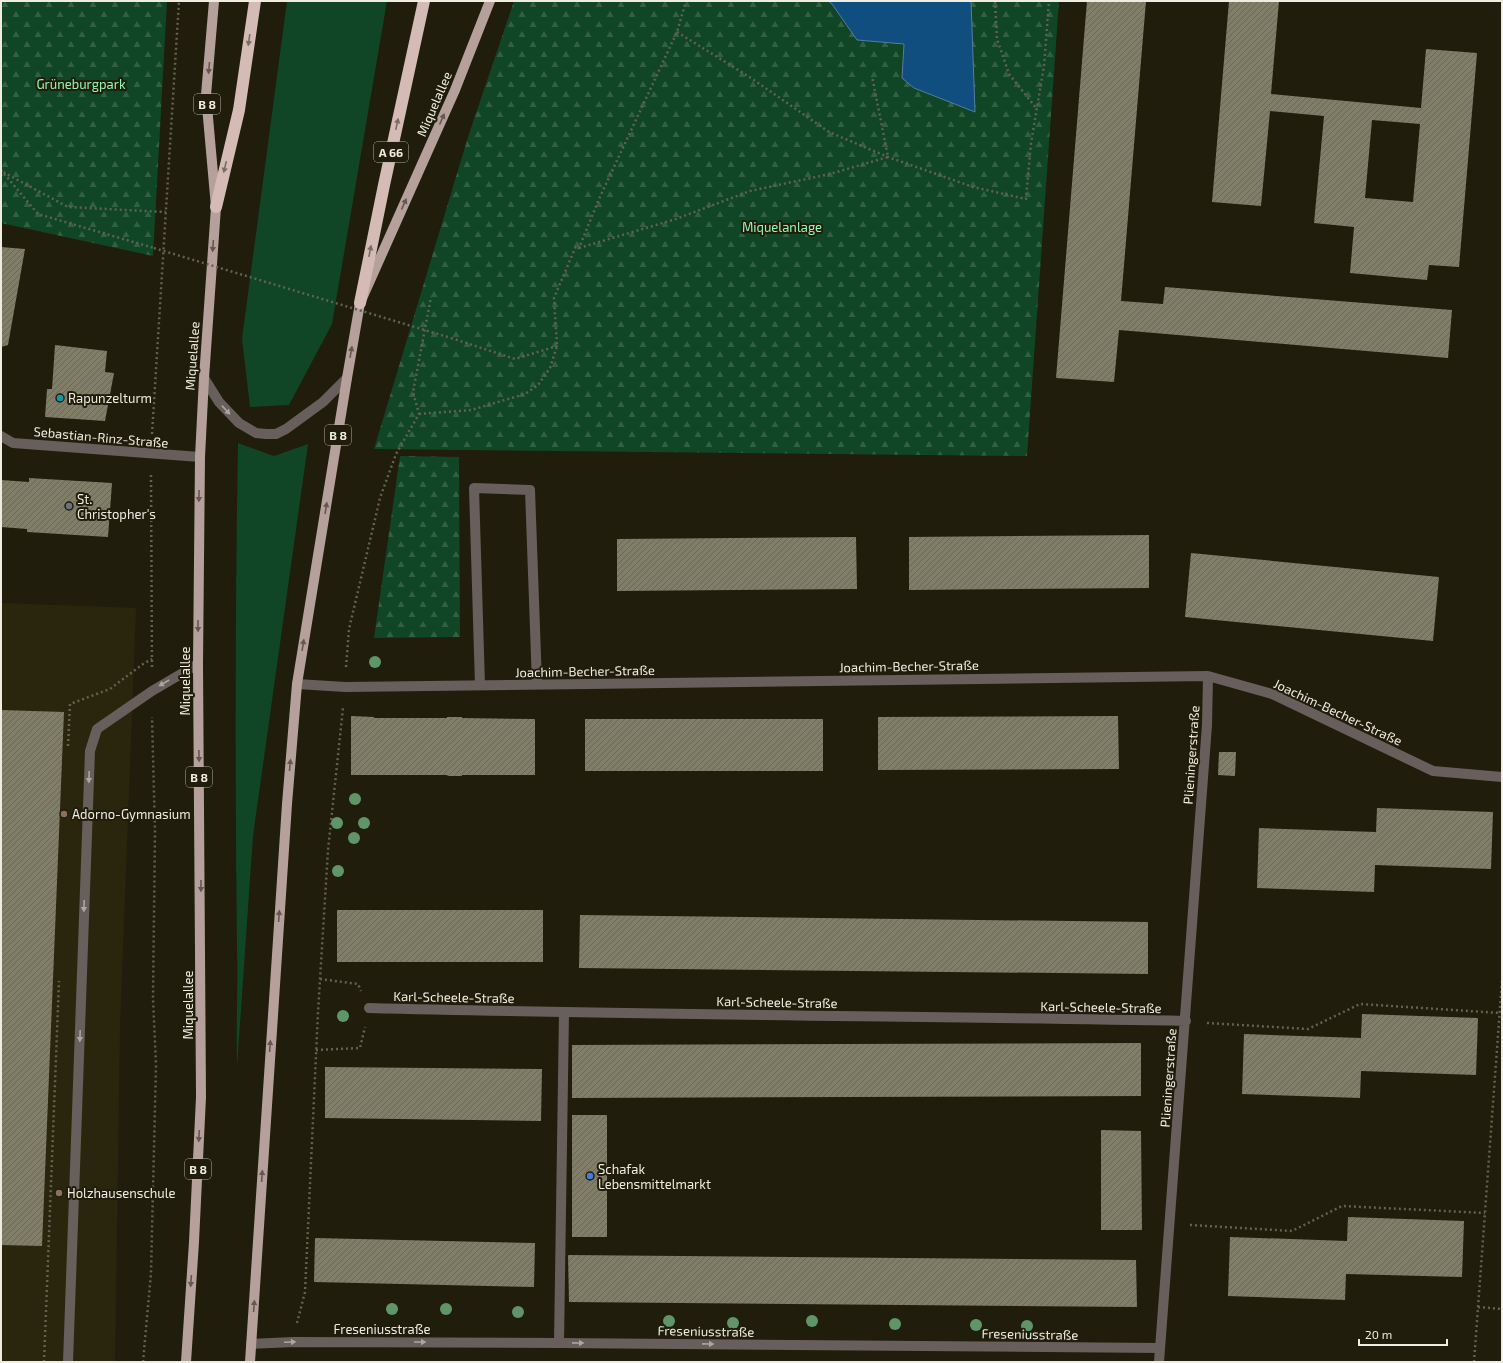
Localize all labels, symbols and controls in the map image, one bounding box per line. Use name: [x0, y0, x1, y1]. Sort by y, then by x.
one-way arrow: [246, 34, 252, 46]
one-way arrow: [206, 62, 212, 74]
street label: Miquelallee: [413, 69, 455, 139]
park label: Grüneburgpark: [36, 76, 126, 92]
road number: B 8: [194, 94, 220, 114]
one-way arrow: [439, 113, 445, 124]
one-way arrow: [394, 118, 400, 130]
road number: A 66: [374, 142, 408, 162]
one-way arrow: [222, 161, 228, 173]
one-way arrow: [401, 198, 408, 210]
park label: Miquelanlage: [742, 219, 822, 235]
one-way arrow: [210, 240, 216, 253]
one-way arrow: [368, 245, 374, 258]
street label: Miquelallee: [182, 321, 202, 391]
one-way arrow: [348, 346, 354, 358]
place label: Rapunzelturm: [68, 390, 152, 406]
marker: Rapunzelturm: [55, 393, 65, 403]
one-way arrow: [221, 405, 230, 414]
street label: Sebastian-Rinz-Straße: [33, 423, 169, 451]
road number: B 8: [325, 425, 351, 445]
one-way arrow: [196, 490, 202, 503]
place label: St. Christopher's: [77, 491, 156, 522]
marker: St. Christopher's: [64, 501, 74, 511]
one-way arrow: [323, 502, 329, 514]
one-way arrow: [195, 620, 201, 633]
one-way arrow: [301, 639, 307, 651]
street label: Miquelallee: [177, 646, 193, 716]
street label: Joachim-Becher-Straße: [839, 657, 979, 675]
street label: Joachim-Becher-Straße: [515, 662, 655, 680]
street label: Joachim-Becher-Straße: [1271, 675, 1405, 749]
one-way arrow: [158, 680, 170, 687]
street label: Plieningerstraße: [1180, 705, 1202, 805]
one-way arrow: [196, 750, 202, 763]
one-way arrow: [287, 759, 293, 771]
road number: B 8: [186, 767, 212, 787]
one-way arrow: [86, 771, 92, 784]
place label: Adorno-Gymnasium: [72, 806, 191, 822]
marker: Adorno-Gymnasium: [59, 809, 69, 819]
one-way arrow: [198, 880, 204, 893]
one-way arrow: [81, 900, 88, 912]
one-way arrow: [276, 910, 283, 922]
street label: Miquelallee: [180, 970, 196, 1040]
street label: Karl-Scheele-Straße: [393, 988, 515, 1006]
street label: Karl-Scheele-Straße: [716, 993, 838, 1011]
street label: Karl-Scheele-Straße: [1040, 998, 1162, 1016]
street label: Plieningerstraße: [1157, 1028, 1179, 1128]
one-way arrow: [76, 1030, 83, 1042]
one-way arrow: [267, 1040, 274, 1052]
one-way arrow: [196, 1130, 203, 1142]
road number: B 8: [185, 1159, 211, 1179]
place label: Schafak Lebensmittelmarkt: [598, 1161, 711, 1192]
one-way arrow: [258, 1170, 265, 1182]
marker: Schafak Lebensmittelmarkt: [585, 1171, 595, 1181]
place label: Holzhausenschule: [67, 1185, 176, 1201]
marker: Holzhausenschule: [54, 1188, 64, 1198]
one-way arrow: [188, 1275, 195, 1287]
one-way arrow: [250, 1300, 257, 1312]
street label: Freseniusstraße: [334, 1321, 430, 1337]
scale bar: [1359, 1321, 1447, 1347]
street label: Freseniusstraße: [657, 1322, 755, 1340]
street label: Freseniusstraße: [981, 1325, 1079, 1343]
text: 20 m: [1365, 1327, 1392, 1341]
one-way arrow: [284, 1339, 297, 1345]
one-way arrow: [414, 1339, 427, 1345]
one-way arrow: [572, 1340, 585, 1346]
one-way arrow: [702, 1341, 715, 1347]

